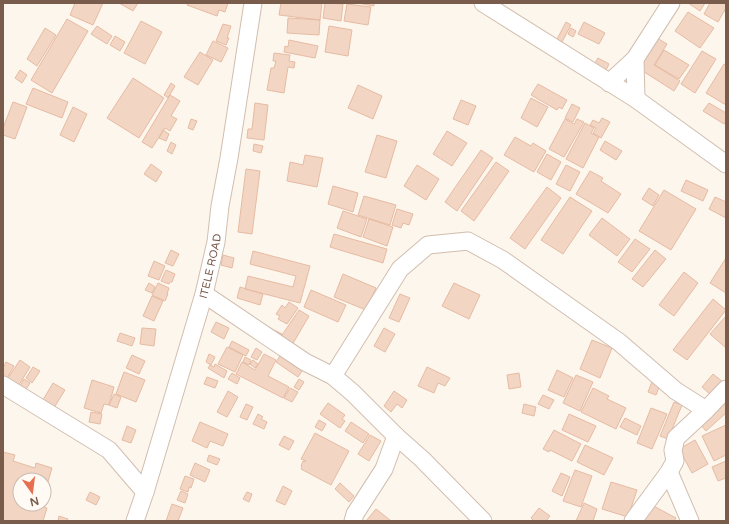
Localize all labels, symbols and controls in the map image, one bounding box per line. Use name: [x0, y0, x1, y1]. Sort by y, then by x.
street label: ITELE ROAD: [197, 233, 223, 300]
north arrow: [12, 472, 52, 512]
text: N: [28, 494, 40, 509]

